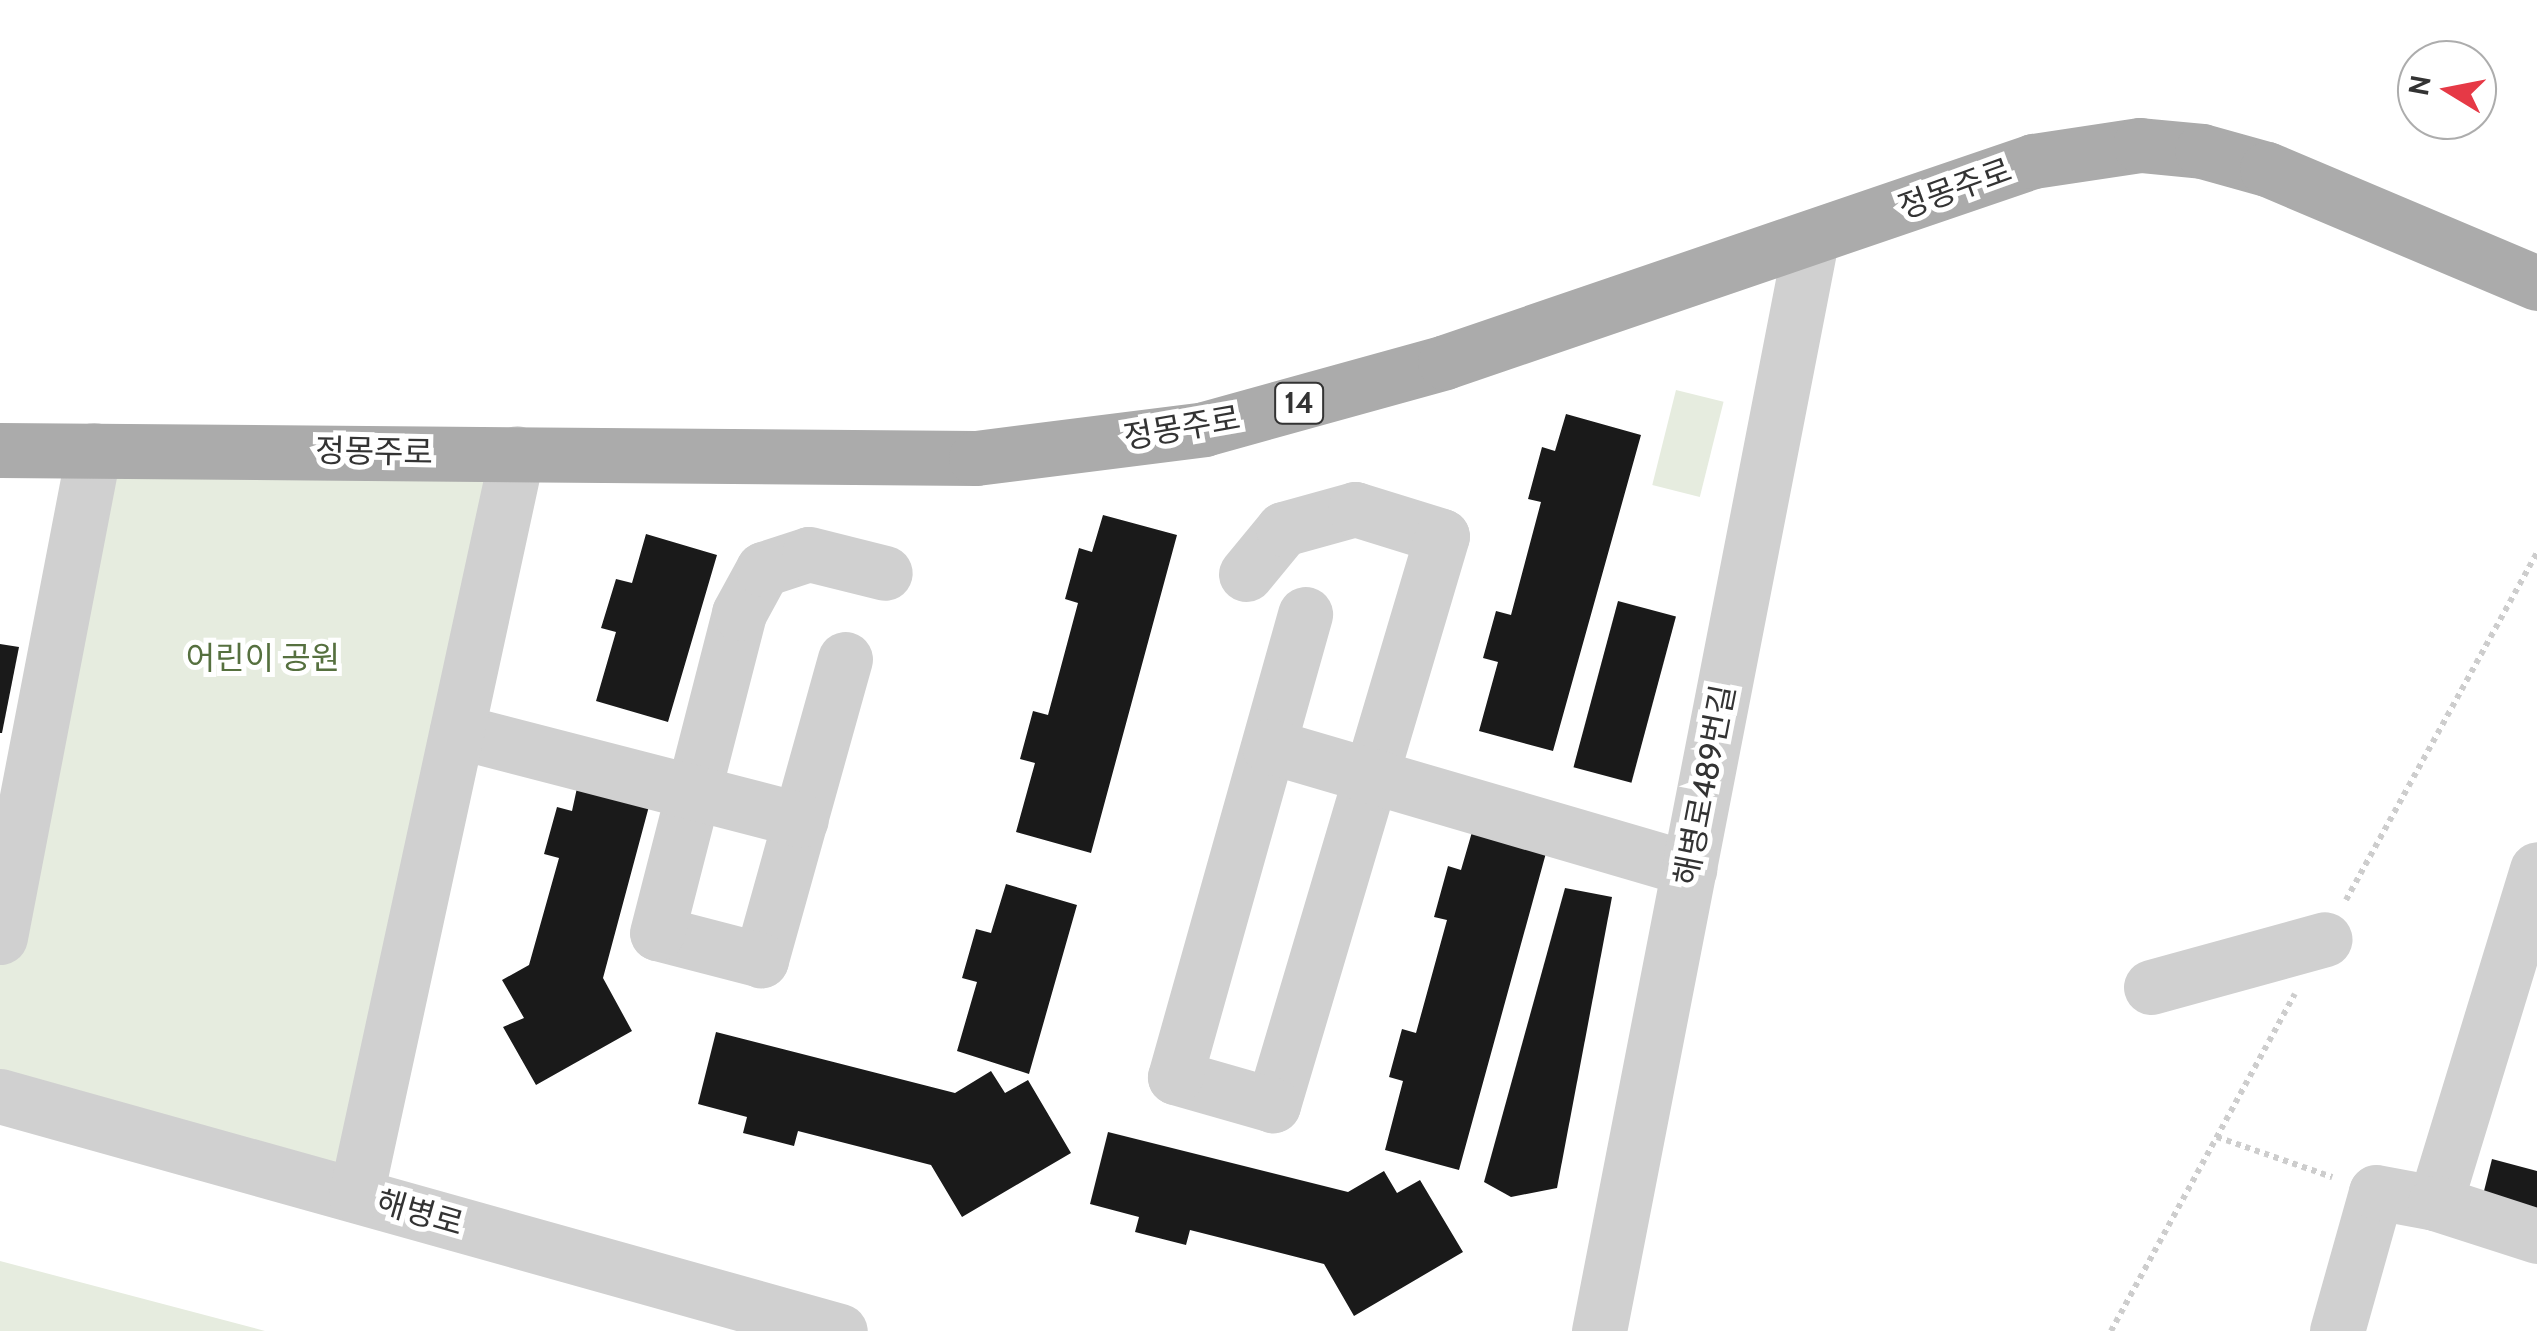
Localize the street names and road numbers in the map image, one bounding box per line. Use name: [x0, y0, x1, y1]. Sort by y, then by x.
street label: 정몽주로: [1893, 151, 2017, 227]
road number: 14: [1274, 378, 1324, 428]
street label: 정몽주로: [1121, 399, 1243, 457]
street label: 정몽주로: [315, 432, 433, 472]
street label: 해병로489번길: [1667, 682, 1743, 888]
street label: 해병로: [372, 1182, 468, 1244]

